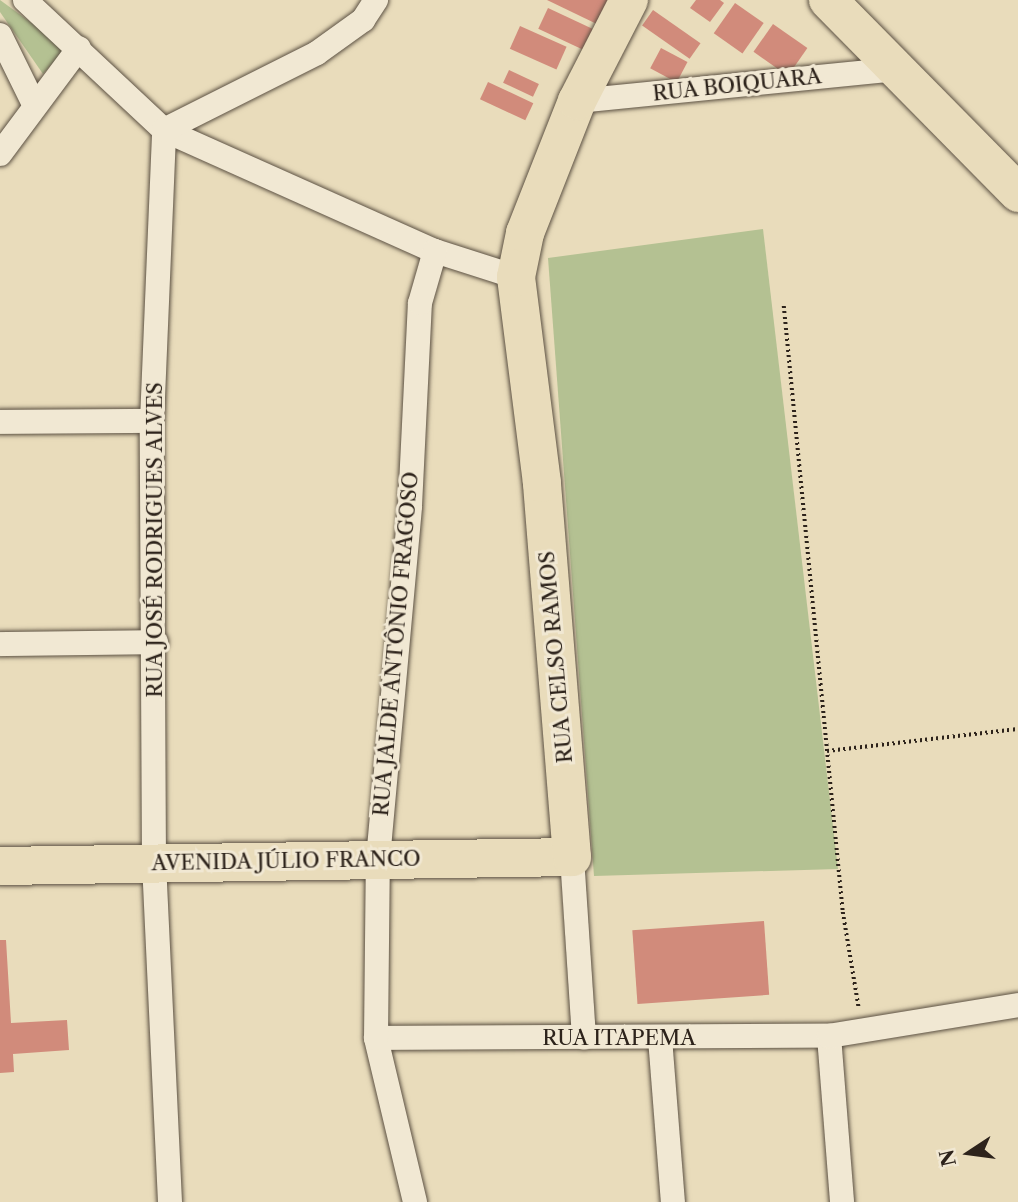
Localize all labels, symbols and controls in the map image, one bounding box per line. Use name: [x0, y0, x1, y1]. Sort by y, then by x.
street label: RUA BOIQUARA: [651, 64, 823, 106]
street label: RUA JOSÉ RODRIGUES ALVES: [142, 381, 168, 699]
street label: RUA JALDE ANTÔNIO FRAGOSO: [368, 470, 424, 818]
street label: RUA CELSO RAMOS: [534, 549, 578, 765]
street label: AVENIDA JÚLIO FRANCO: [151, 846, 421, 876]
street label: RUA ITAPEMA: [542, 1025, 696, 1051]
north arrow: [934, 1118, 1004, 1188]
text: N: [935, 1147, 961, 1168]

